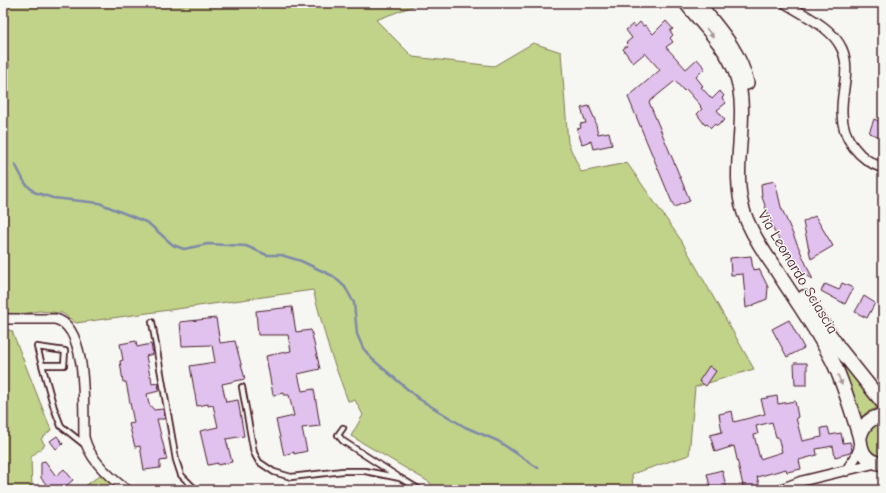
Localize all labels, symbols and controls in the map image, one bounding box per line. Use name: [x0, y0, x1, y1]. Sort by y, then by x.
one-way arrow: [706, 28, 714, 39]
street label: Via Leonardo Sciascia: [754, 207, 842, 337]
one-way arrow: [838, 375, 844, 387]

